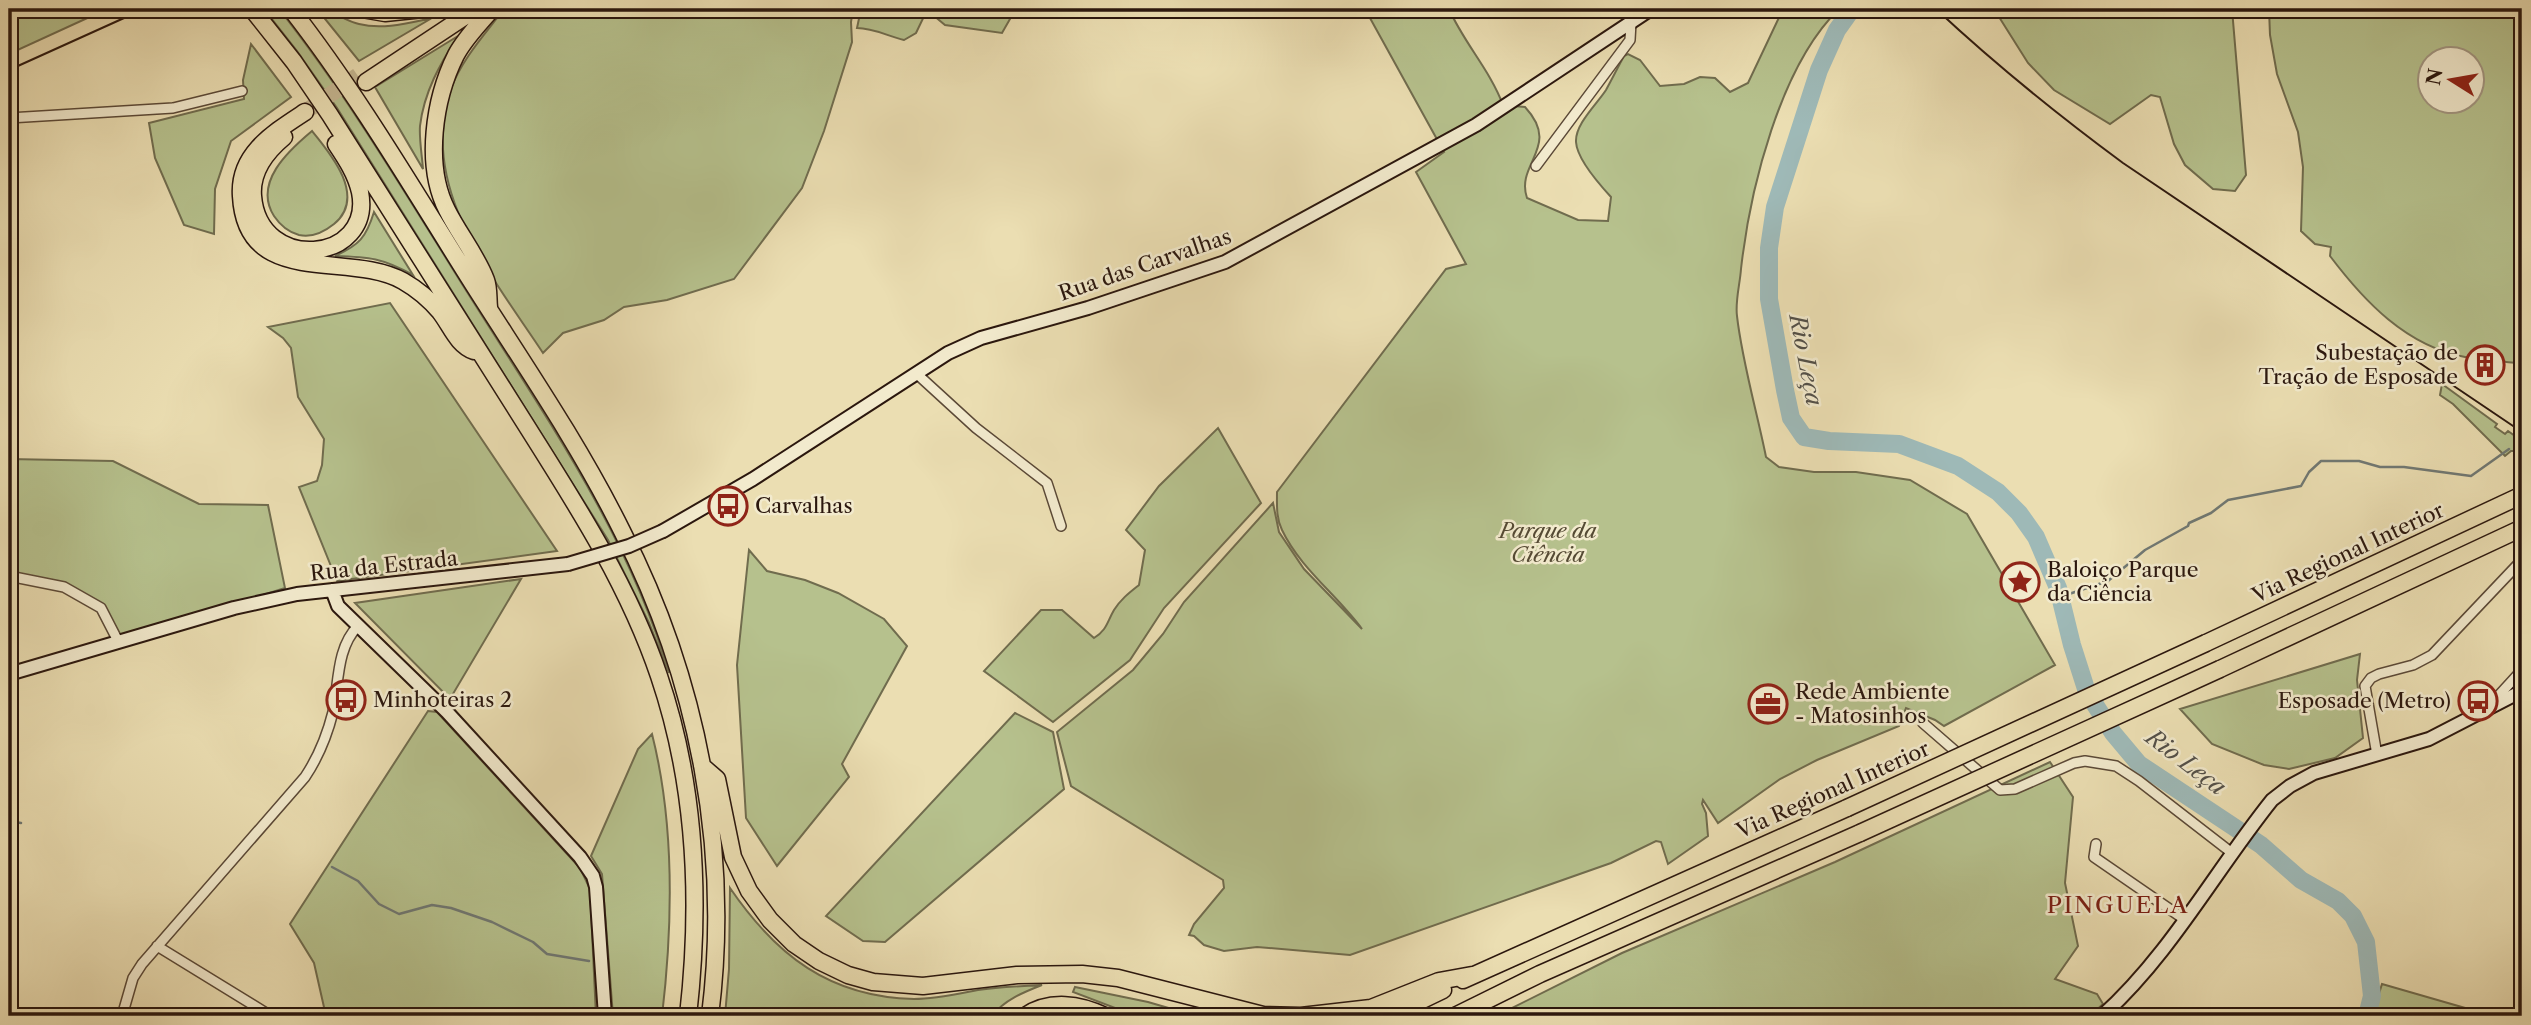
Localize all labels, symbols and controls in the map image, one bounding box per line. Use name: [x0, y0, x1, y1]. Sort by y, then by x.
north arrow: [2416, 46, 2486, 116]
text: N: [2422, 67, 2448, 87]
street label: Rua das Carvalhas: [1055, 223, 1234, 306]
water label: Rio Leça: [1783, 310, 1829, 408]
place label: Subestação de Tração de Esposade: [2259, 340, 2458, 389]
building icon: Subestação de Tração de Esposade: [2464, 344, 2506, 386]
bus stop icon: Carvalhas: [707, 485, 749, 527]
place label: Carvalhas: [755, 493, 853, 518]
street label: Via Regional Interior: [2247, 497, 2448, 608]
park label: Parque da Ciência: [1497, 518, 1597, 567]
street label: Rua da Estrada: [309, 545, 460, 586]
place label: Baloiço Parque da Ciência: [2047, 557, 2199, 606]
place icon: Baloiço Parque da Ciência: [1999, 561, 2041, 603]
bus stop icon: Minhoteiras 2: [325, 679, 367, 721]
place label: Rede Ambiente - Matosinhos: [1795, 679, 1950, 728]
bus stop icon: Esposade (Metro): [2457, 680, 2499, 722]
office icon: Rede Ambiente - Matosinhos: [1747, 683, 1789, 725]
place label: Minhoteiras 2: [373, 687, 512, 712]
place label: Esposade (Metro): [2278, 688, 2451, 713]
water label: Rio Leça: [2139, 722, 2232, 801]
street label: Via Regional Interior: [1732, 736, 1933, 844]
district label: PINGUELA: [2047, 891, 2189, 919]

